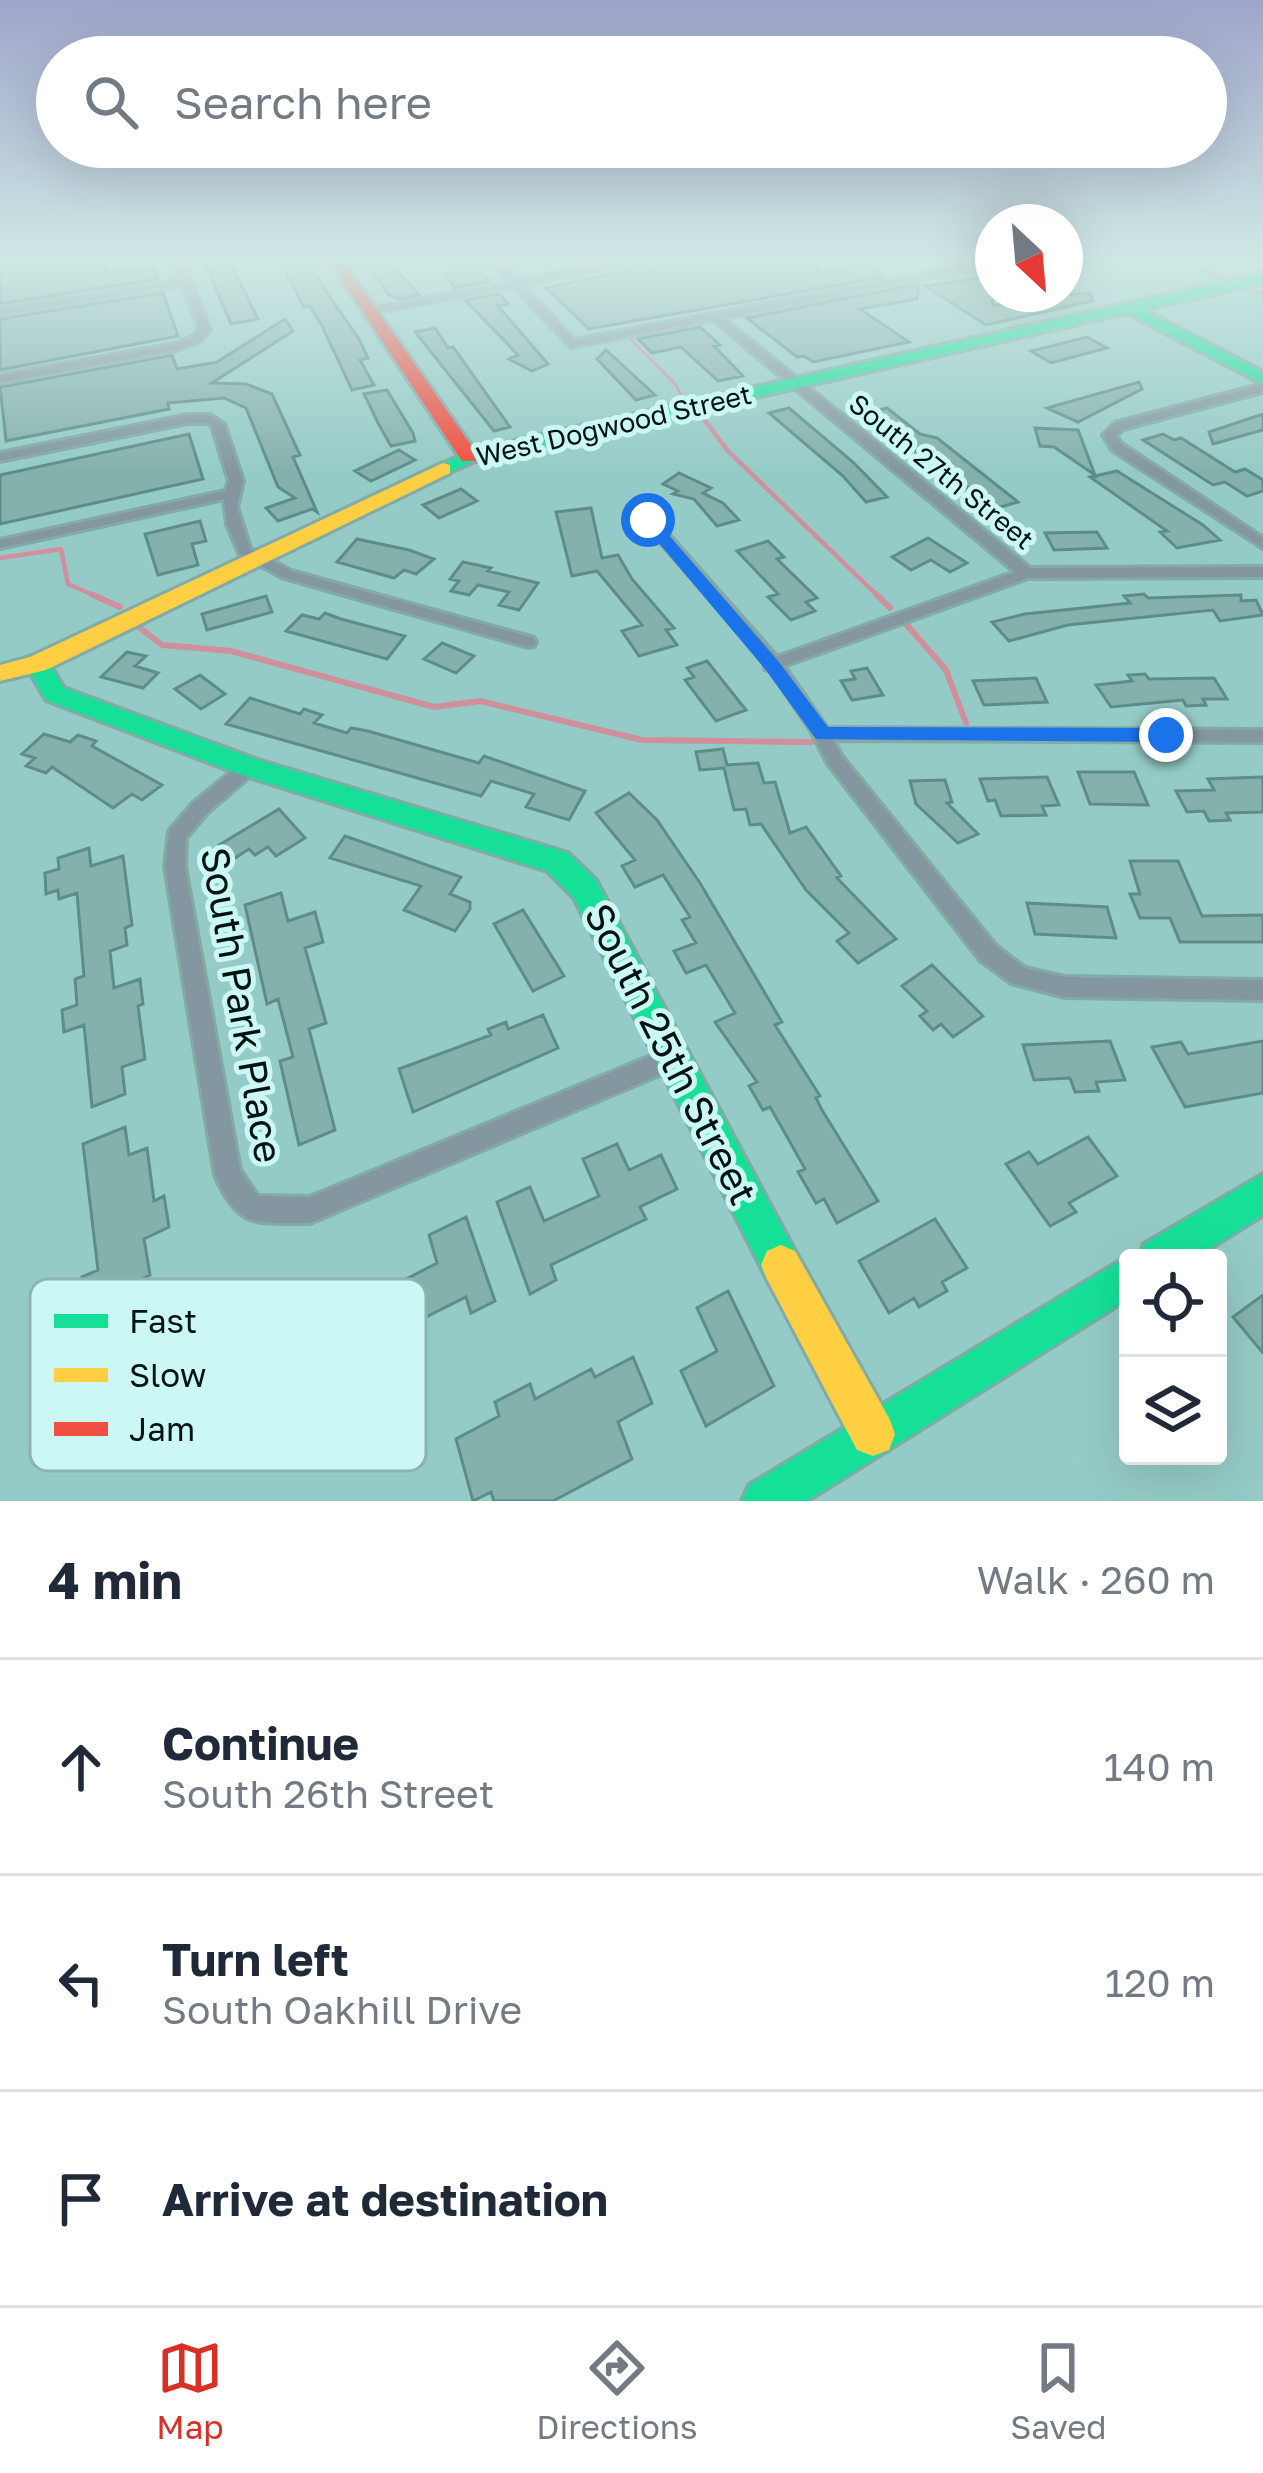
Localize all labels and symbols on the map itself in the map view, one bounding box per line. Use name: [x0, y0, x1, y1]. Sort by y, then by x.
north arrow: [975, 204, 1083, 312]
street label: West Dogwood Street: [473, 378, 754, 472]
street label: South 27th Street: [843, 387, 1040, 555]
route start: [621, 493, 675, 547]
route end: [1139, 708, 1193, 762]
street label: South Park Place: [192, 844, 293, 1166]
street label: South 25th Street: [575, 896, 768, 1212]
legend: [30, 1279, 426, 1471]
text: Fast: [129, 1301, 197, 1340]
text: Slow: [129, 1355, 207, 1394]
text: Jam: [129, 1409, 195, 1448]

